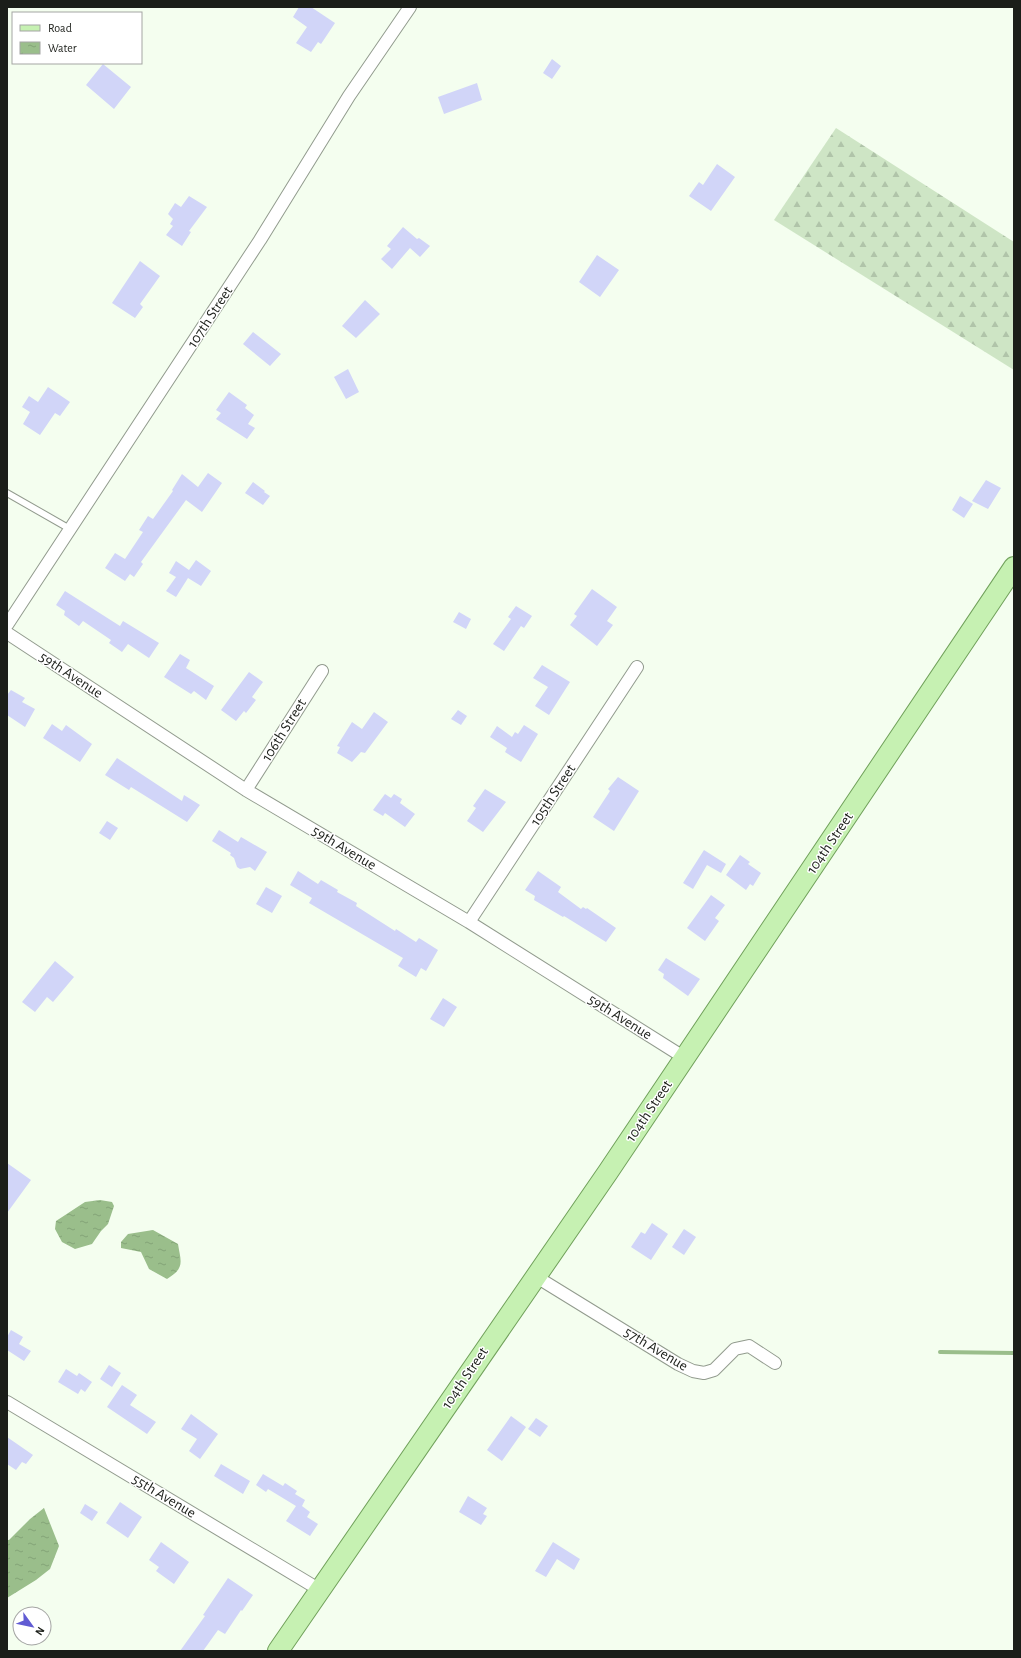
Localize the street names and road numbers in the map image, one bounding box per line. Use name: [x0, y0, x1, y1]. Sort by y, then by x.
street label: 107th Street: [185, 284, 235, 350]
street label: 59th Avenue: [37, 649, 105, 701]
street label: 106th Street: [259, 696, 309, 764]
street label: 105th Street: [528, 762, 578, 828]
street label: 104th Street: [804, 809, 856, 876]
street label: 59th Avenue: [309, 823, 379, 873]
street label: 59th Avenue: [585, 992, 655, 1043]
street label: 104th Street: [623, 1077, 675, 1144]
street label: 57th Avenue: [622, 1324, 690, 1374]
street label: 104th Street: [439, 1344, 491, 1411]
street label: 55th Avenue: [130, 1471, 199, 1521]

